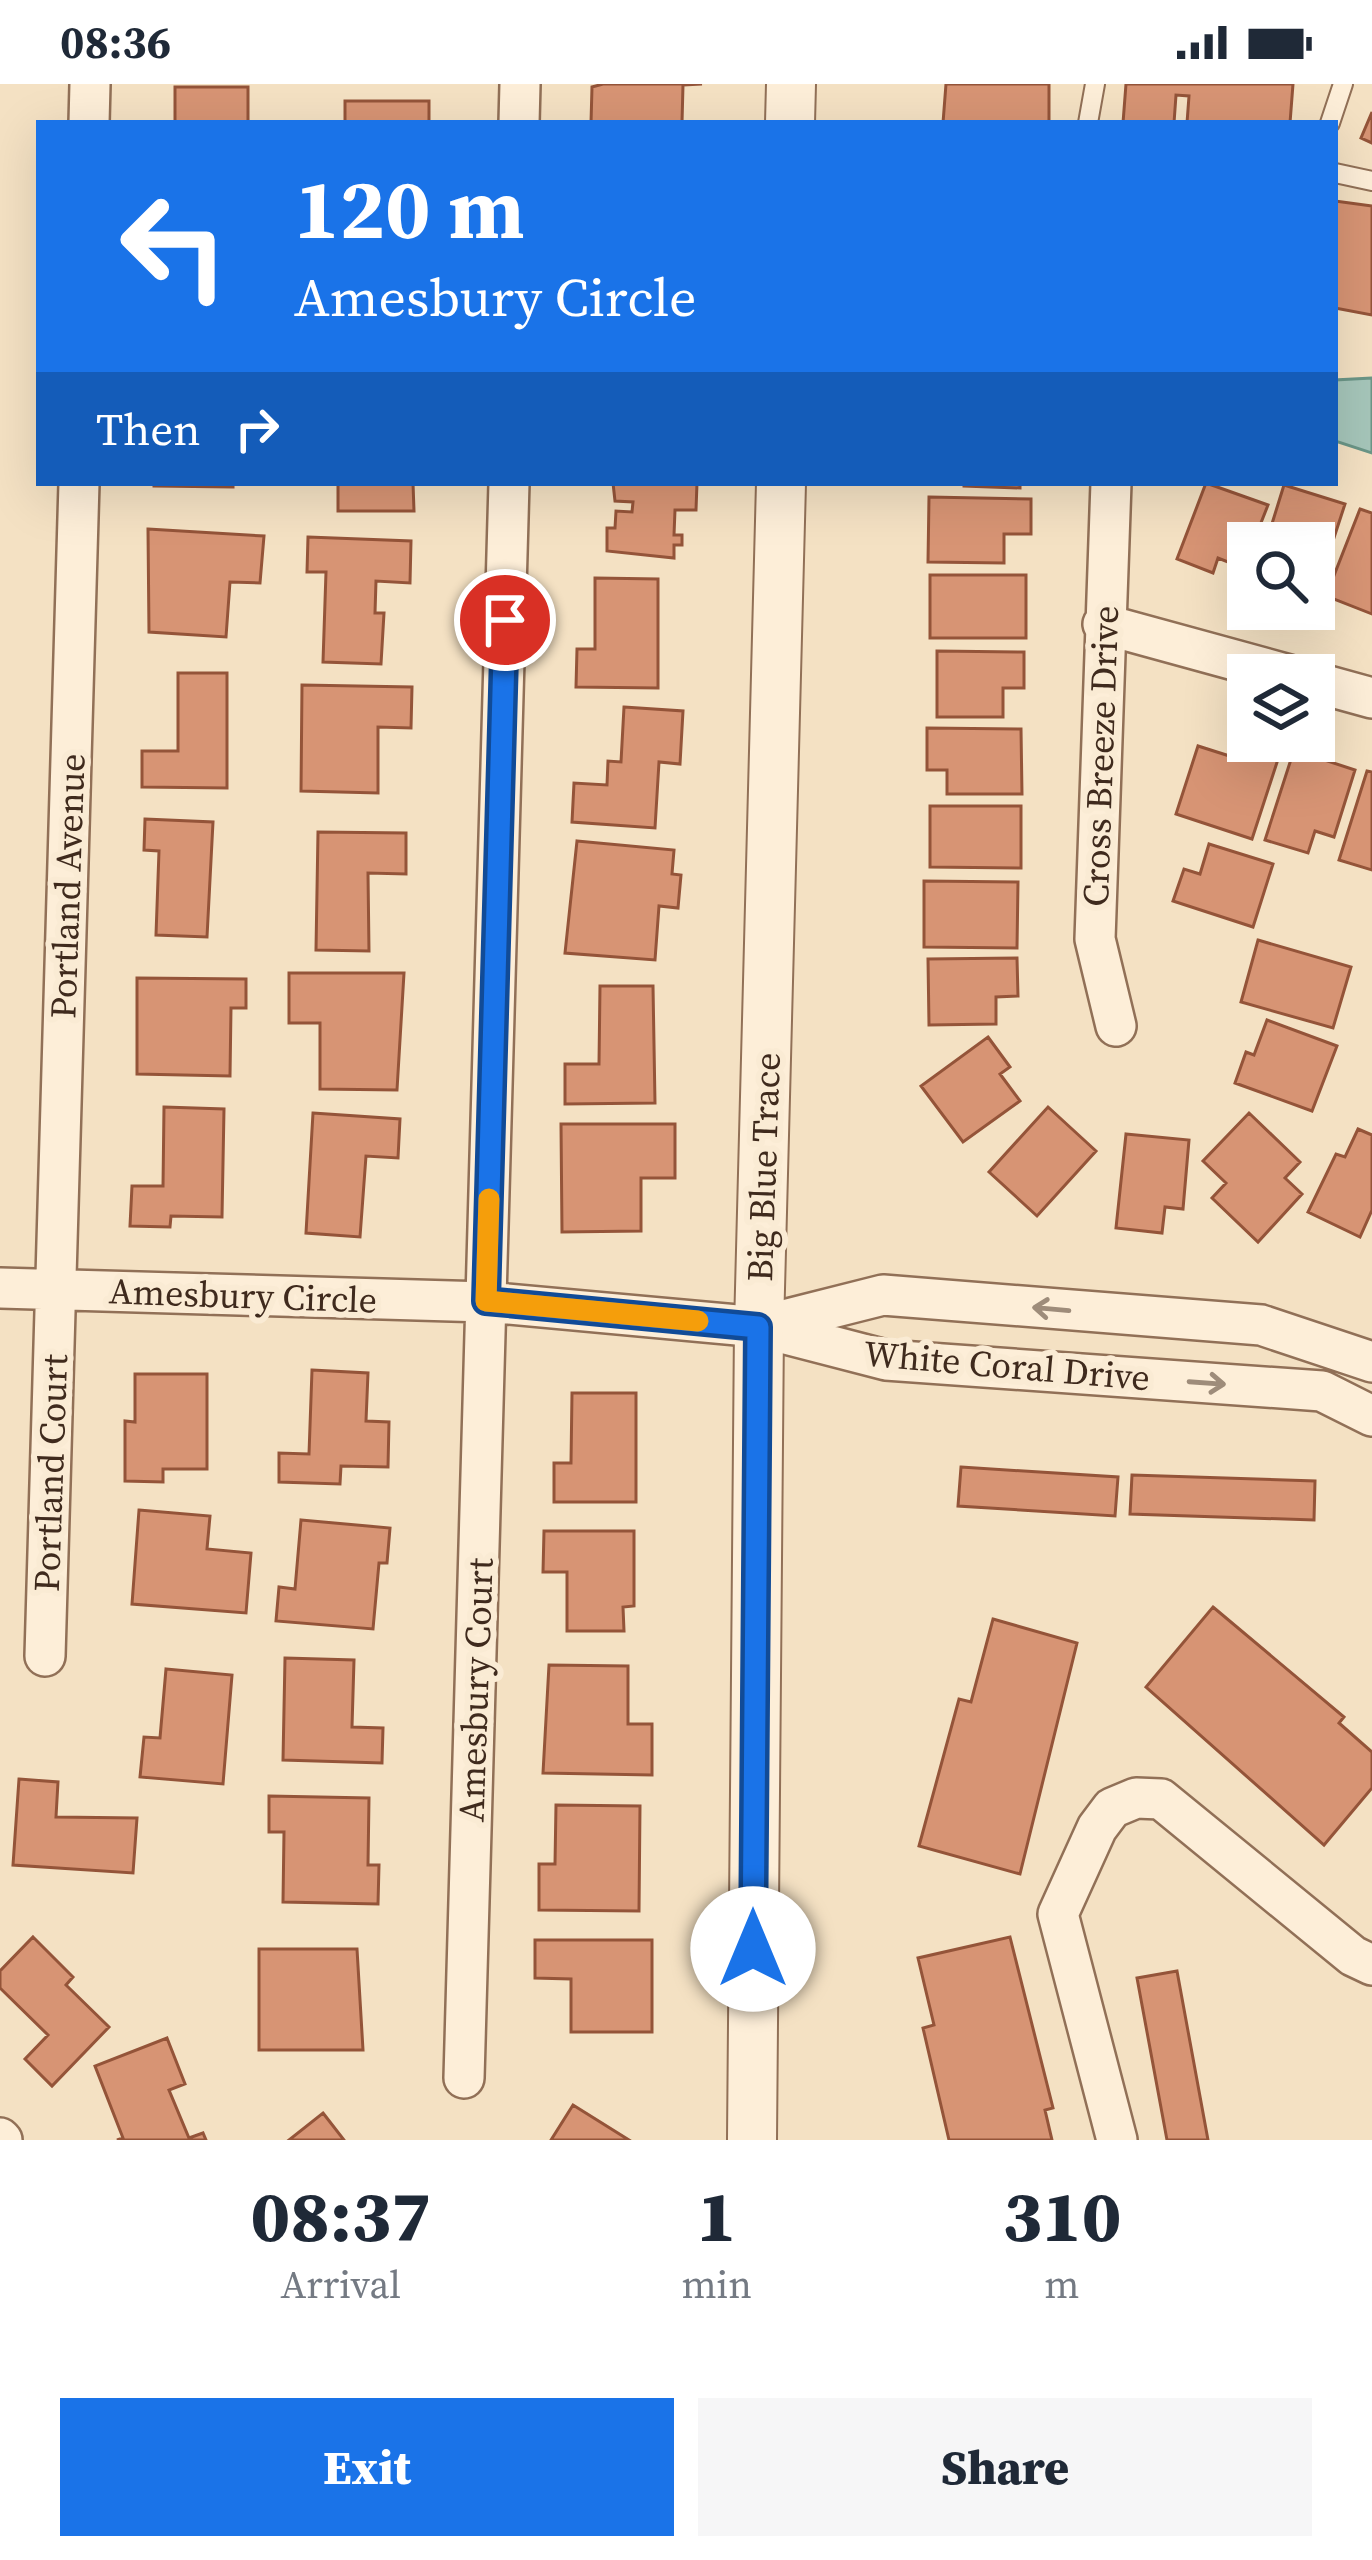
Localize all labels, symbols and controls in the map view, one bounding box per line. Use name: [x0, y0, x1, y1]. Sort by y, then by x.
text: 08:36: [60, 11, 171, 73]
text: 120 m: [294, 151, 525, 266]
icon: left: [96, 168, 252, 324]
text: Amesbury Circle: [294, 260, 697, 334]
icon: right: [224, 396, 290, 462]
text: Then: [96, 398, 200, 460]
map controls: [1227, 522, 1335, 762]
button: search: [1227, 522, 1335, 630]
pin: [454, 569, 556, 671]
icon: arrive: [472, 587, 538, 653]
street label: Cross Breeze Drive: [1071, 605, 1130, 907]
button: layers: [1227, 654, 1335, 762]
street label: Portland Avenue: [38, 753, 97, 1019]
street label: Big Blue Trace: [735, 1051, 792, 1283]
street label: Amesbury Circle: [108, 1266, 378, 1325]
one-way arrow: [1033, 1297, 1072, 1320]
street label: White Coral Drive: [862, 1329, 1152, 1402]
street label: Portland Court: [22, 1353, 79, 1593]
one-way arrow: [1186, 1371, 1225, 1394]
street label: Amesbury Court: [446, 1557, 505, 1823]
position arrow: [690, 1886, 816, 2012]
text: 08:37: [251, 2166, 431, 2265]
text: 1: [697, 2166, 736, 2265]
text: 310: [1002, 2166, 1121, 2265]
text: Arrival: [280, 2258, 401, 2311]
text: min: [681, 2258, 752, 2311]
text: m: [1044, 2258, 1079, 2311]
button: Exit: [60, 2398, 674, 2536]
button: Share: [698, 2398, 1312, 2536]

